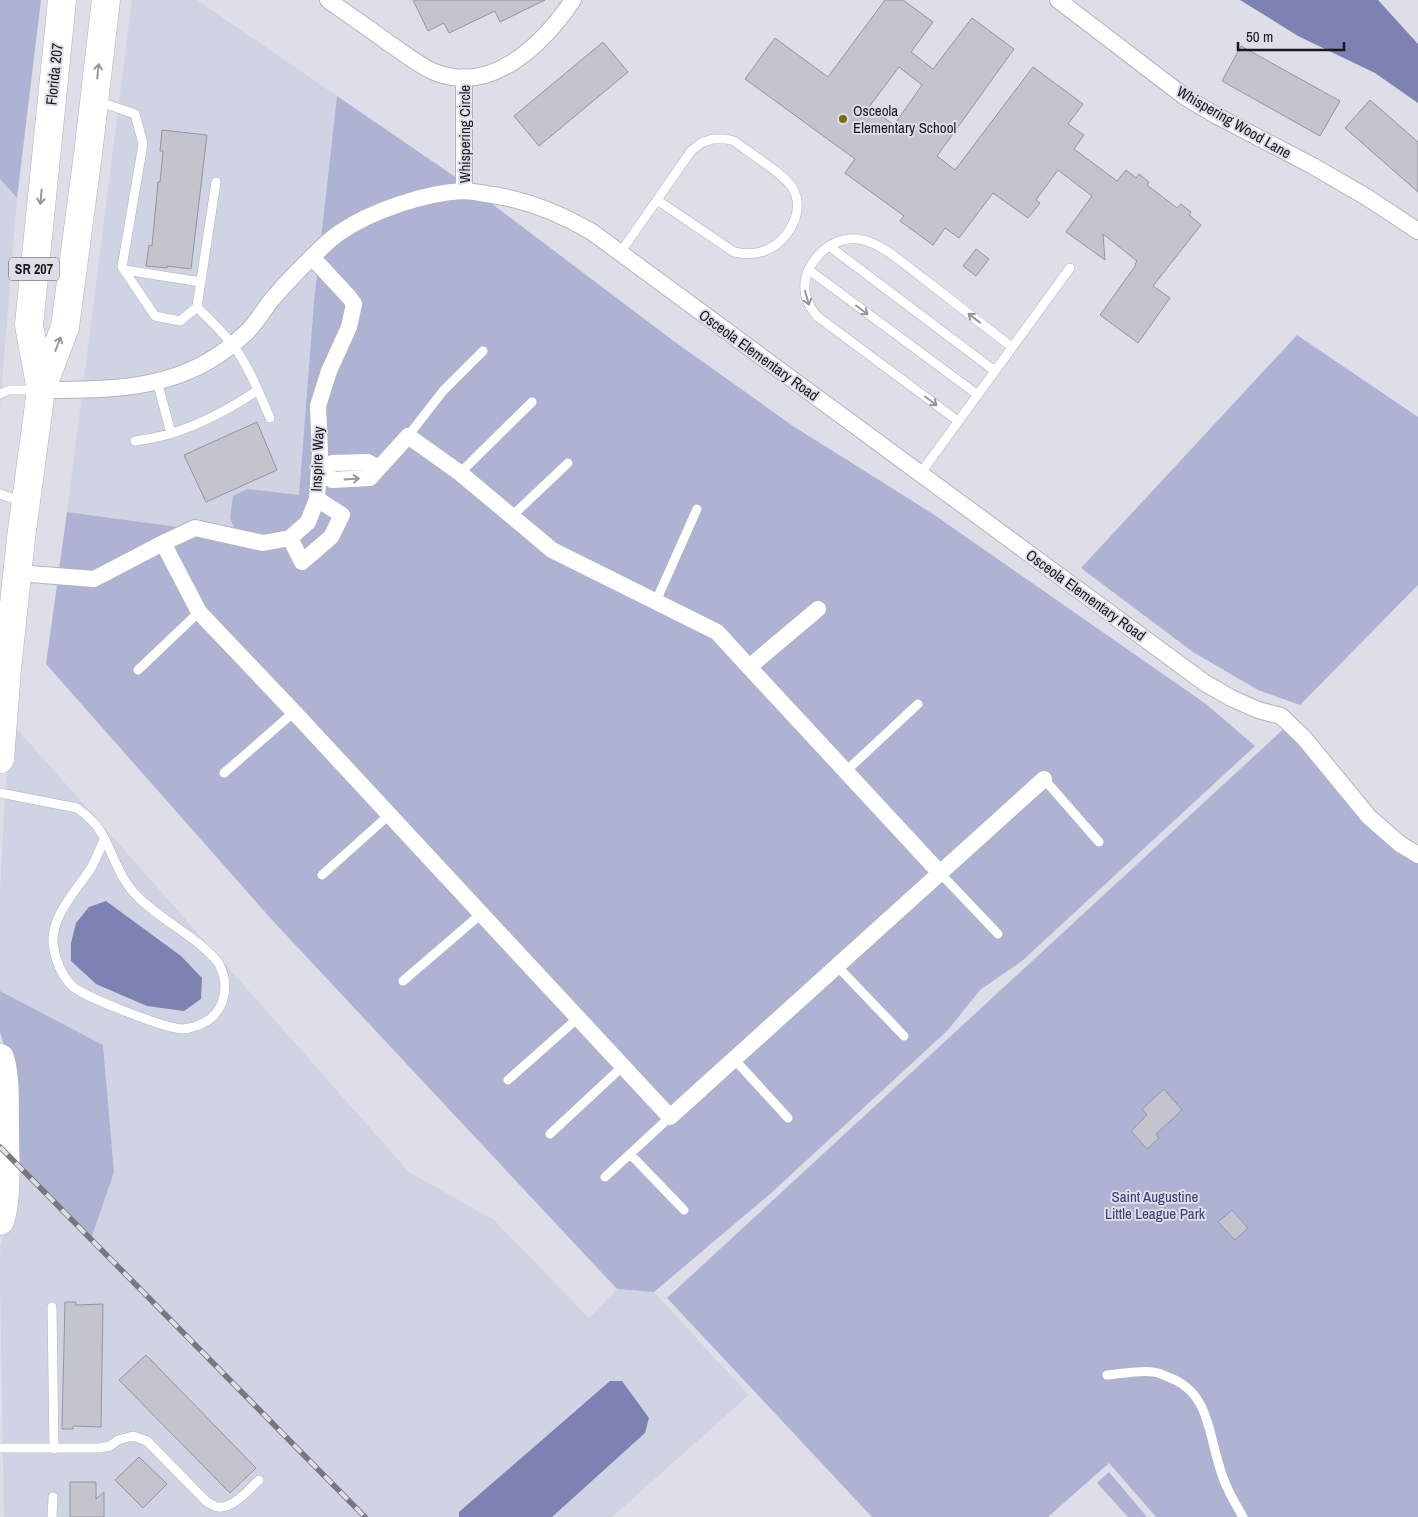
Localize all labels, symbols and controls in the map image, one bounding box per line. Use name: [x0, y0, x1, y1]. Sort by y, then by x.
scale bar: [1238, 20, 1344, 52]
text: 50 m: [1246, 26, 1273, 47]
street label: Florida 207: [40, 42, 68, 106]
one-way arrow: [93, 63, 103, 79]
street label: Whispering Wood Lane: [1173, 81, 1295, 163]
street label: Whispering Circle: [454, 85, 475, 183]
place label: Osceola Elementary School: [853, 100, 956, 138]
marker: Osceola Elementary School: [837, 113, 849, 125]
one-way arrow: [36, 188, 46, 204]
road number: SR 207: [9, 258, 59, 280]
one-way arrow: [803, 290, 813, 306]
street label: Osceola Elementary Road: [695, 304, 823, 406]
one-way arrow: [855, 305, 869, 315]
one-way arrow: [968, 312, 981, 323]
one-way arrow: [54, 337, 63, 352]
one-way arrow: [924, 396, 938, 406]
street label: Inspire Way: [305, 425, 329, 492]
one-way arrow: [344, 474, 360, 484]
street label: Osceola Elementary Road: [1022, 544, 1150, 646]
park label: Saint Augustine Little League Park: [1105, 1186, 1206, 1224]

